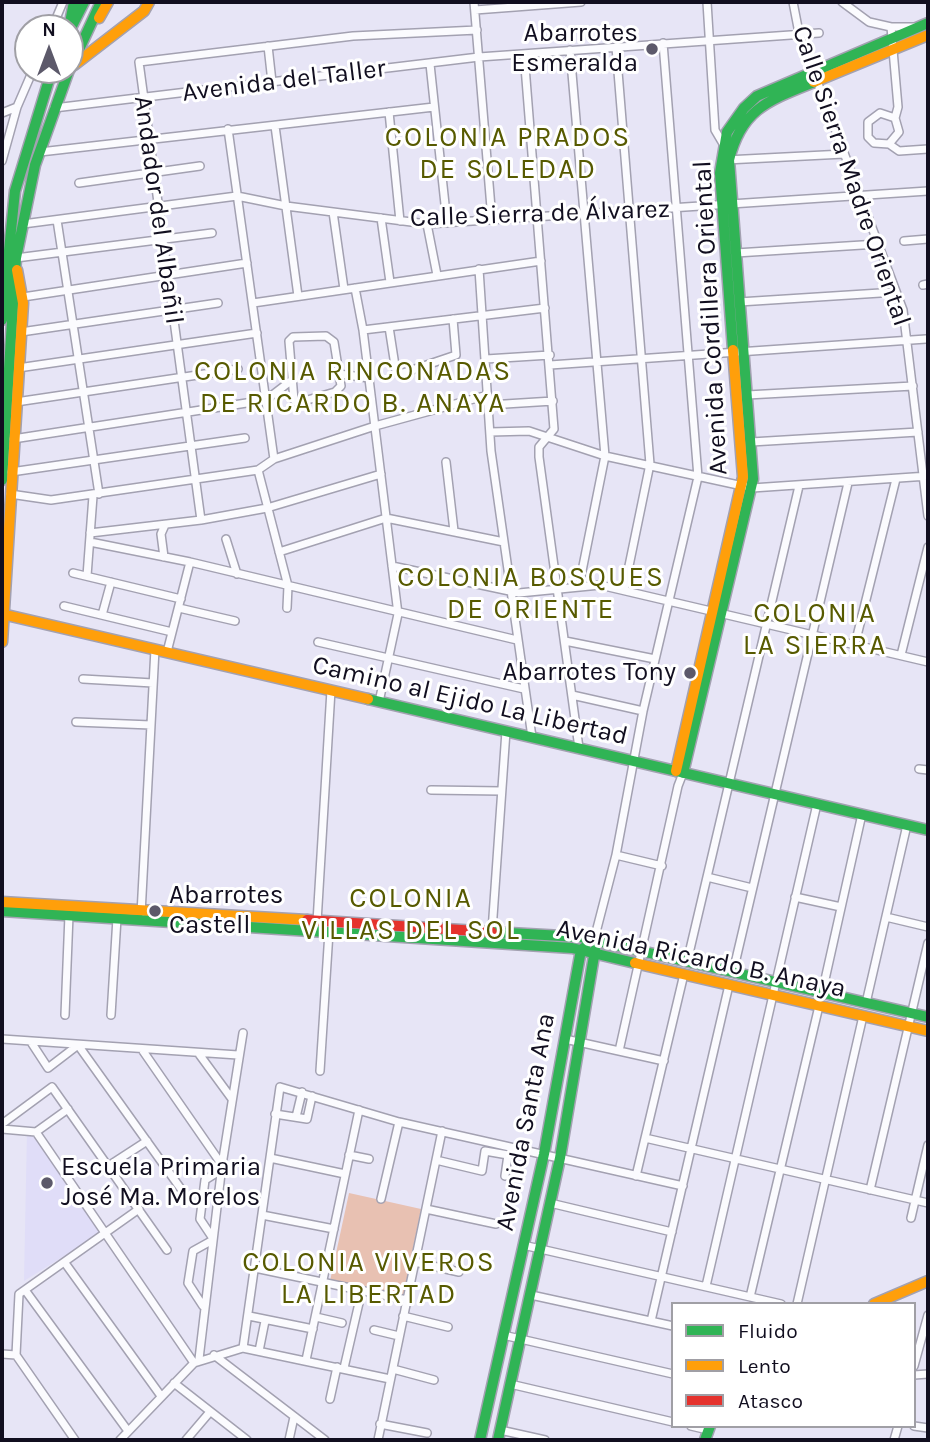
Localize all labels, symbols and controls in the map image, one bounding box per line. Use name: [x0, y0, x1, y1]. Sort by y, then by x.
north arrow: [14, 14, 84, 84]
place label: Abarrotes Esmeralda: [511, 18, 638, 80]
text: N: [42, 19, 56, 41]
street label: Calle Sierra Madre Oriental: [785, 22, 917, 330]
marker: Abarrotes Esmeralda: [644, 41, 660, 57]
street label: Avenida del Taller: [181, 53, 387, 109]
street label: Andador del Albañil: [127, 94, 189, 326]
district label: COLONIA PRADOS DE SOLEDAD: [387, 121, 629, 187]
street label: Avenida Cordillera Oriental: [687, 160, 735, 476]
street label: Calle Sierra de Álvarez: [410, 194, 670, 234]
district label: COLONIA RINCONADAS DE RICARDO B. ANAYA: [196, 355, 510, 421]
district label: COLONIA BOSQUES DE ORIENTE: [399, 561, 663, 627]
district label: COLONIA LA SIERRA: [744, 597, 886, 663]
street label: Camino al Ejido La Libertad: [309, 650, 631, 752]
place label: Abarrotes Tony: [502, 657, 676, 689]
marker: Abarrotes Tony: [682, 665, 698, 681]
place label: Abarrotes Castell: [169, 880, 283, 942]
district label: COLONIA VILLAS DEL SOL: [303, 882, 519, 948]
marker: Abarrotes Castell: [147, 903, 163, 919]
street label: Avenida Ricardo B. Anaya: [553, 913, 849, 1005]
street label: Avenida Santa Ana: [490, 1011, 562, 1233]
place label: Escuela Primaria José Ma. Morelos: [61, 1152, 261, 1214]
marker: Escuela Primaria José Ma. Morelos: [39, 1175, 55, 1191]
district label: COLONIA VIVEROS LA LIBERTAD: [244, 1246, 494, 1312]
legend: [671, 1302, 916, 1428]
text: Fluido: [738, 1319, 798, 1343]
text: Lento: [738, 1354, 791, 1378]
text: Atasco: [738, 1389, 803, 1413]

